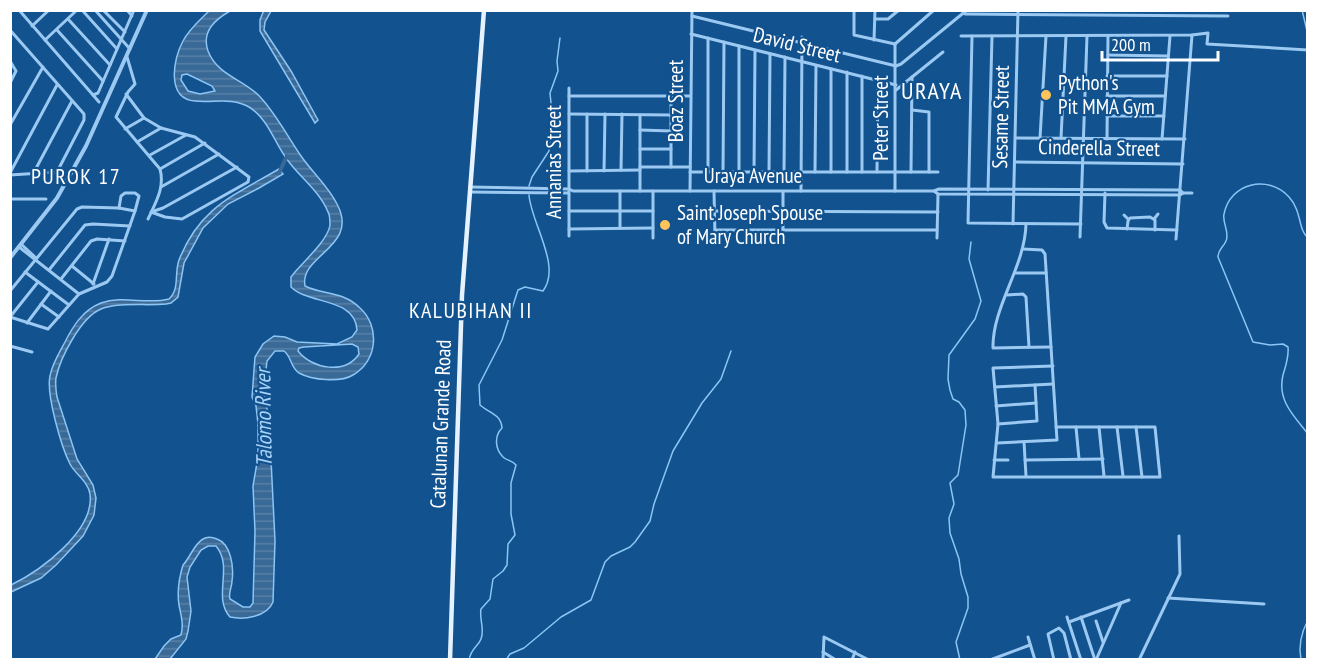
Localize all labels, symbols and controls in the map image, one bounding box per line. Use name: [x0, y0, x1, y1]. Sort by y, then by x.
street label: David Street: [751, 21, 844, 68]
scale bar: [1102, 24, 1218, 62]
text: 200 m: [1111, 33, 1151, 56]
street label: Boaz Street: [662, 60, 689, 142]
street label: Sesame Street: [986, 65, 1015, 169]
place label: Python's Pit MMA Gym: [1058, 69, 1155, 120]
street label: Peter Street: [867, 75, 894, 161]
district label: URAYA: [901, 75, 963, 106]
marker: Python's Pit MMA Gym: [1039, 88, 1053, 102]
street label: Annanias Street: [540, 105, 567, 219]
street label: Cinderella Street: [1038, 133, 1160, 162]
district label: PUROK 17: [31, 162, 121, 190]
street label: Uraya Avenue: [704, 162, 802, 189]
place label: Saint Joseph Spouse of Mary Church: [677, 199, 823, 250]
marker: Saint Joseph Spouse of Mary Church: [658, 218, 672, 232]
district label: KALUBIHAN II: [409, 296, 533, 324]
street label: Catalunan Grande Road: [424, 339, 457, 509]
water label: Talomo River: [248, 365, 278, 468]

